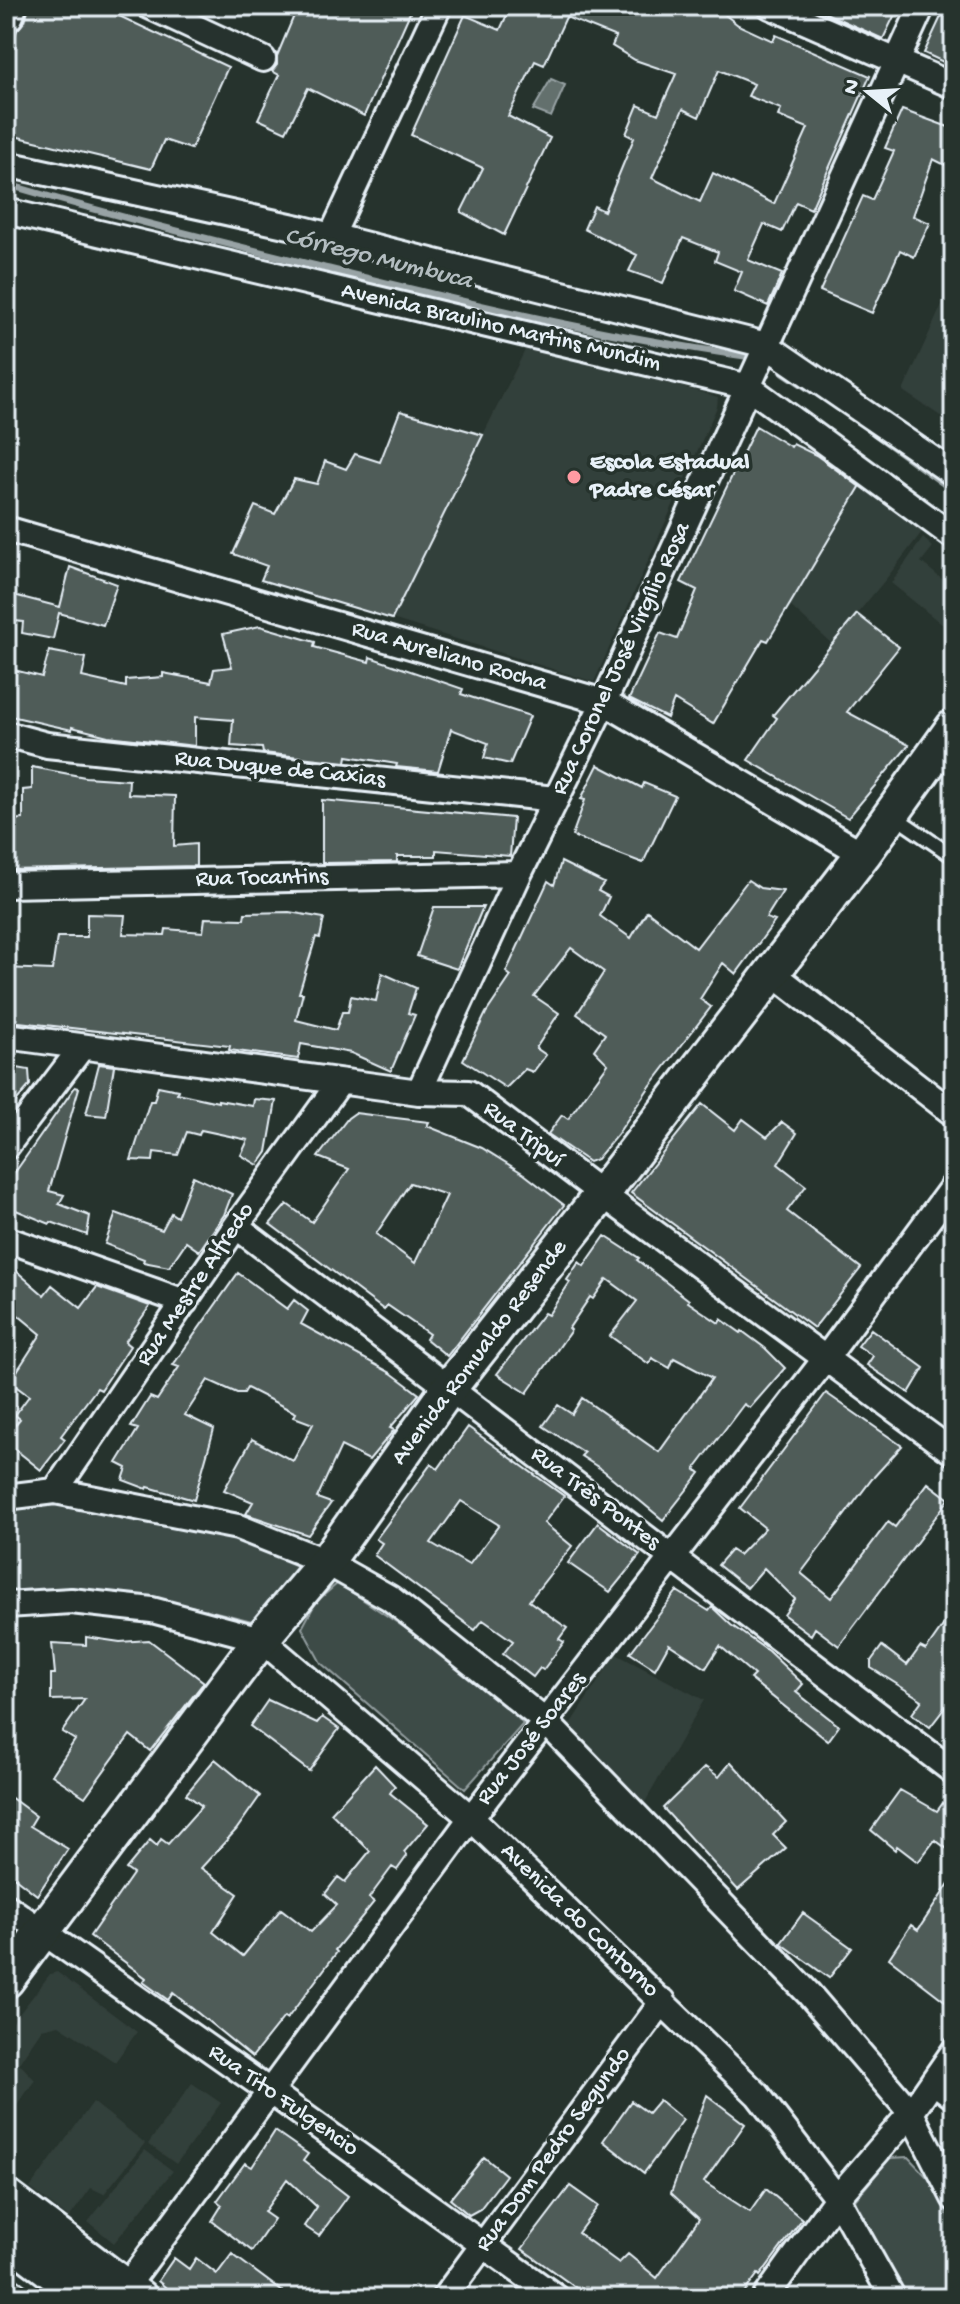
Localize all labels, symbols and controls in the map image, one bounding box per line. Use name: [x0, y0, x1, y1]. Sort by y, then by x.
north arrow: [828, 52, 908, 132]
text: N: [838, 76, 867, 98]
water label: Córrego Mumbuca: [281, 222, 476, 299]
street label: Avenida Braulino Martins Mundim: [338, 277, 664, 379]
place label: Escola Estadual Padre César: [588, 449, 750, 506]
marker: Escola Estadual Padre César: [565, 468, 583, 486]
street label: Rua Coronel José Virgílio Rosa: [546, 517, 698, 800]
street label: Rua Aureliano Rocha: [348, 615, 551, 699]
street label: Rua Duque de Caxias: [173, 745, 388, 796]
street label: Rua Tocantins: [195, 863, 330, 895]
street label: Rua Tripuí: [477, 1095, 570, 1175]
street label: Rua Mestre Alfredo: [130, 1198, 262, 1372]
street label: Avenida Romualdo Resende: [386, 1234, 575, 1472]
street label: Rua Três Pontes: [524, 1441, 667, 1558]
street label: Rua José Soares: [471, 1666, 594, 1812]
street label: Avenida do Contorno: [493, 1837, 665, 2005]
street label: Rua Tito Fulgencio: [202, 2038, 364, 2164]
street label: Rua Dom Pedro Segundo: [470, 2042, 638, 2258]

